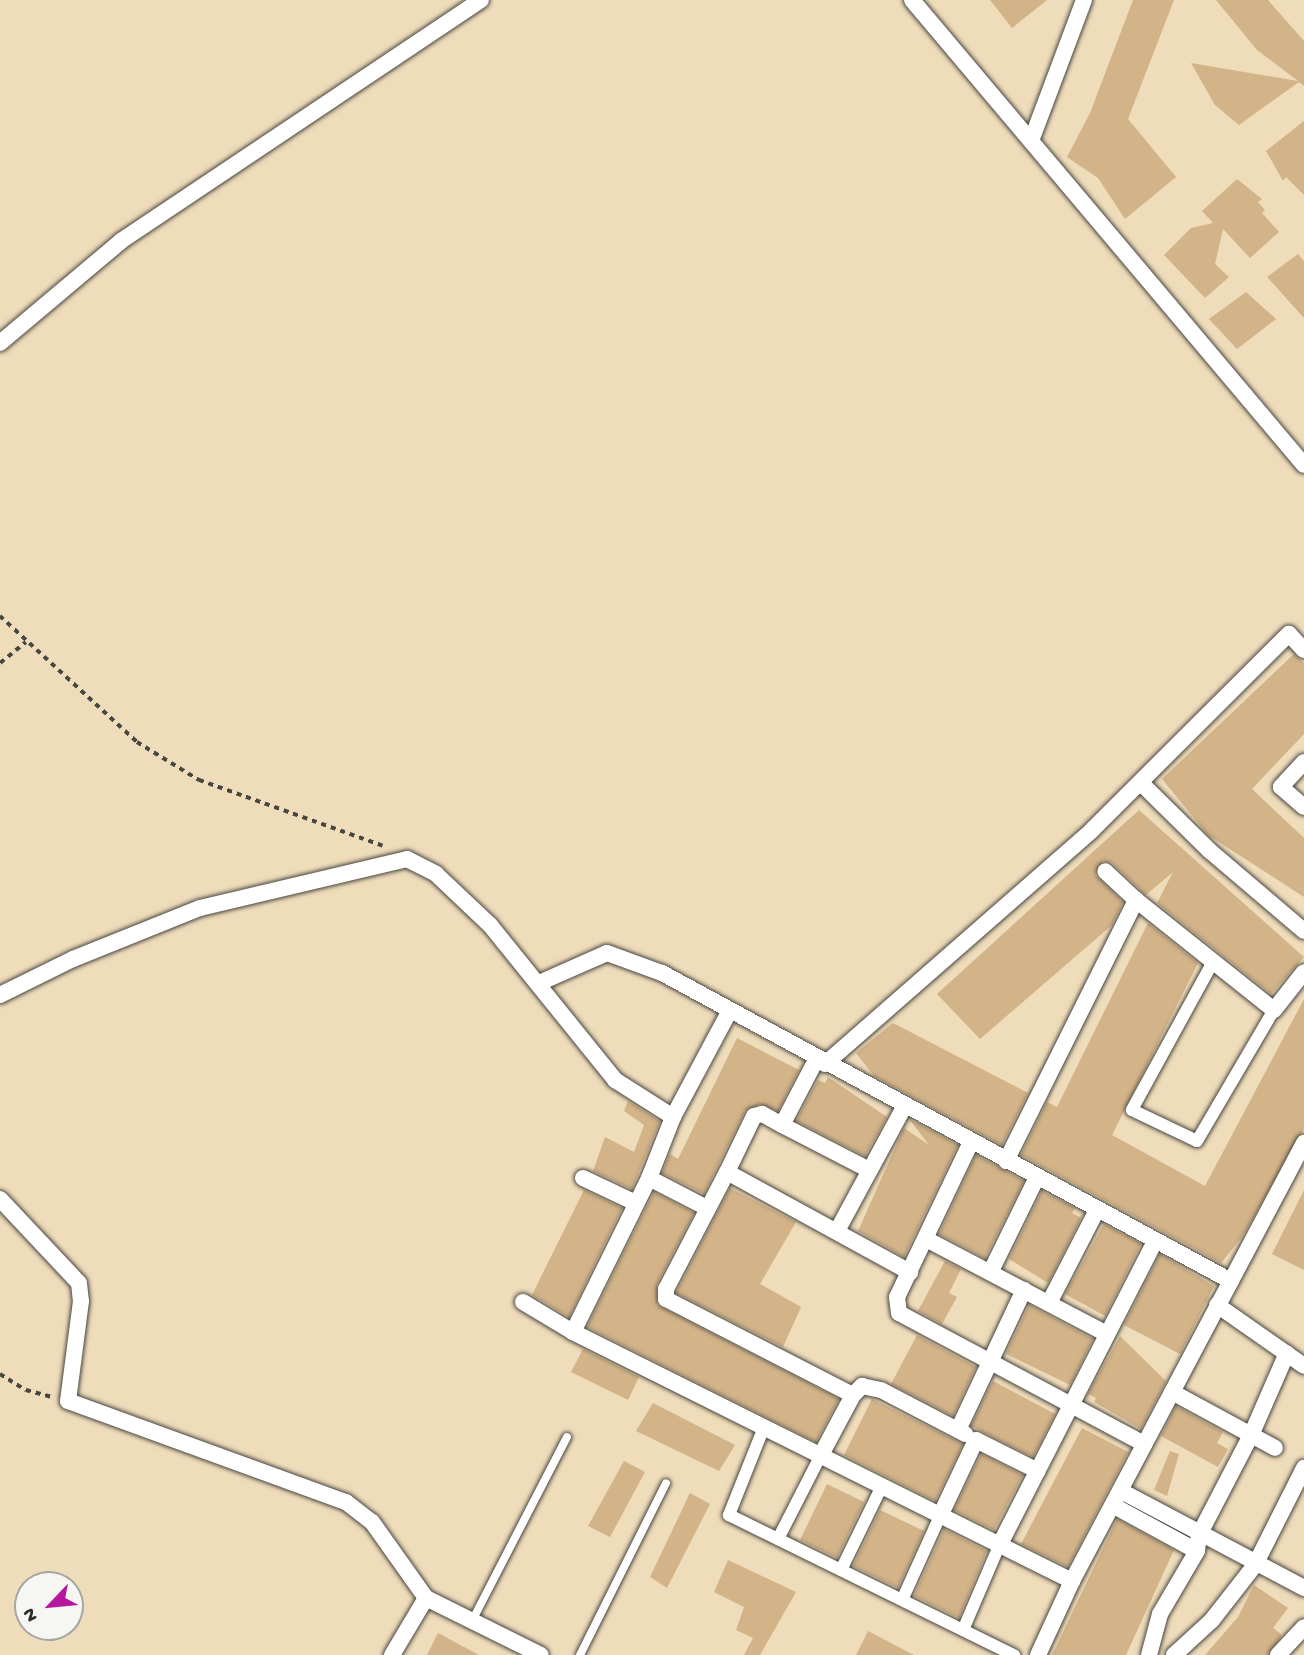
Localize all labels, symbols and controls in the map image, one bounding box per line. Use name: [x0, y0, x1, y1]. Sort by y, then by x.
north arrow: [14, 1571, 84, 1641]
text: N: [18, 1604, 45, 1625]

